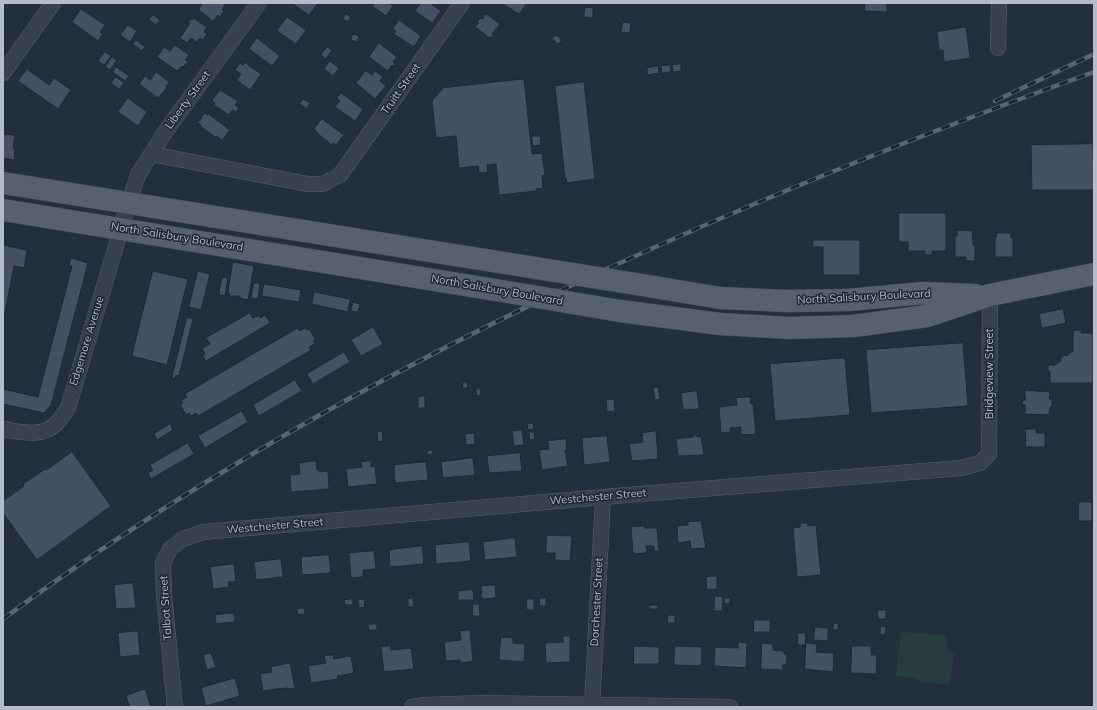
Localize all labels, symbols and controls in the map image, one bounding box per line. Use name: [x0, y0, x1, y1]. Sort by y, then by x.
street label: Truitt Street: [378, 61, 424, 117]
street label: Liberty Street: [163, 68, 213, 132]
street label: North Salisbury Boulevard: [110, 220, 244, 254]
street label: North Salisbury Boulevard: [430, 272, 564, 308]
street label: North Salisbury Boulevard: [797, 287, 931, 307]
street label: Edgemore Avenue: [67, 295, 107, 387]
street label: Bridgeview Street: [983, 329, 997, 419]
street label: Westchester Street: [549, 486, 647, 508]
street label: Westchester Street: [226, 515, 324, 537]
street label: Dorchester Street: [588, 557, 606, 647]
street label: Talbot Street: [157, 575, 175, 641]

